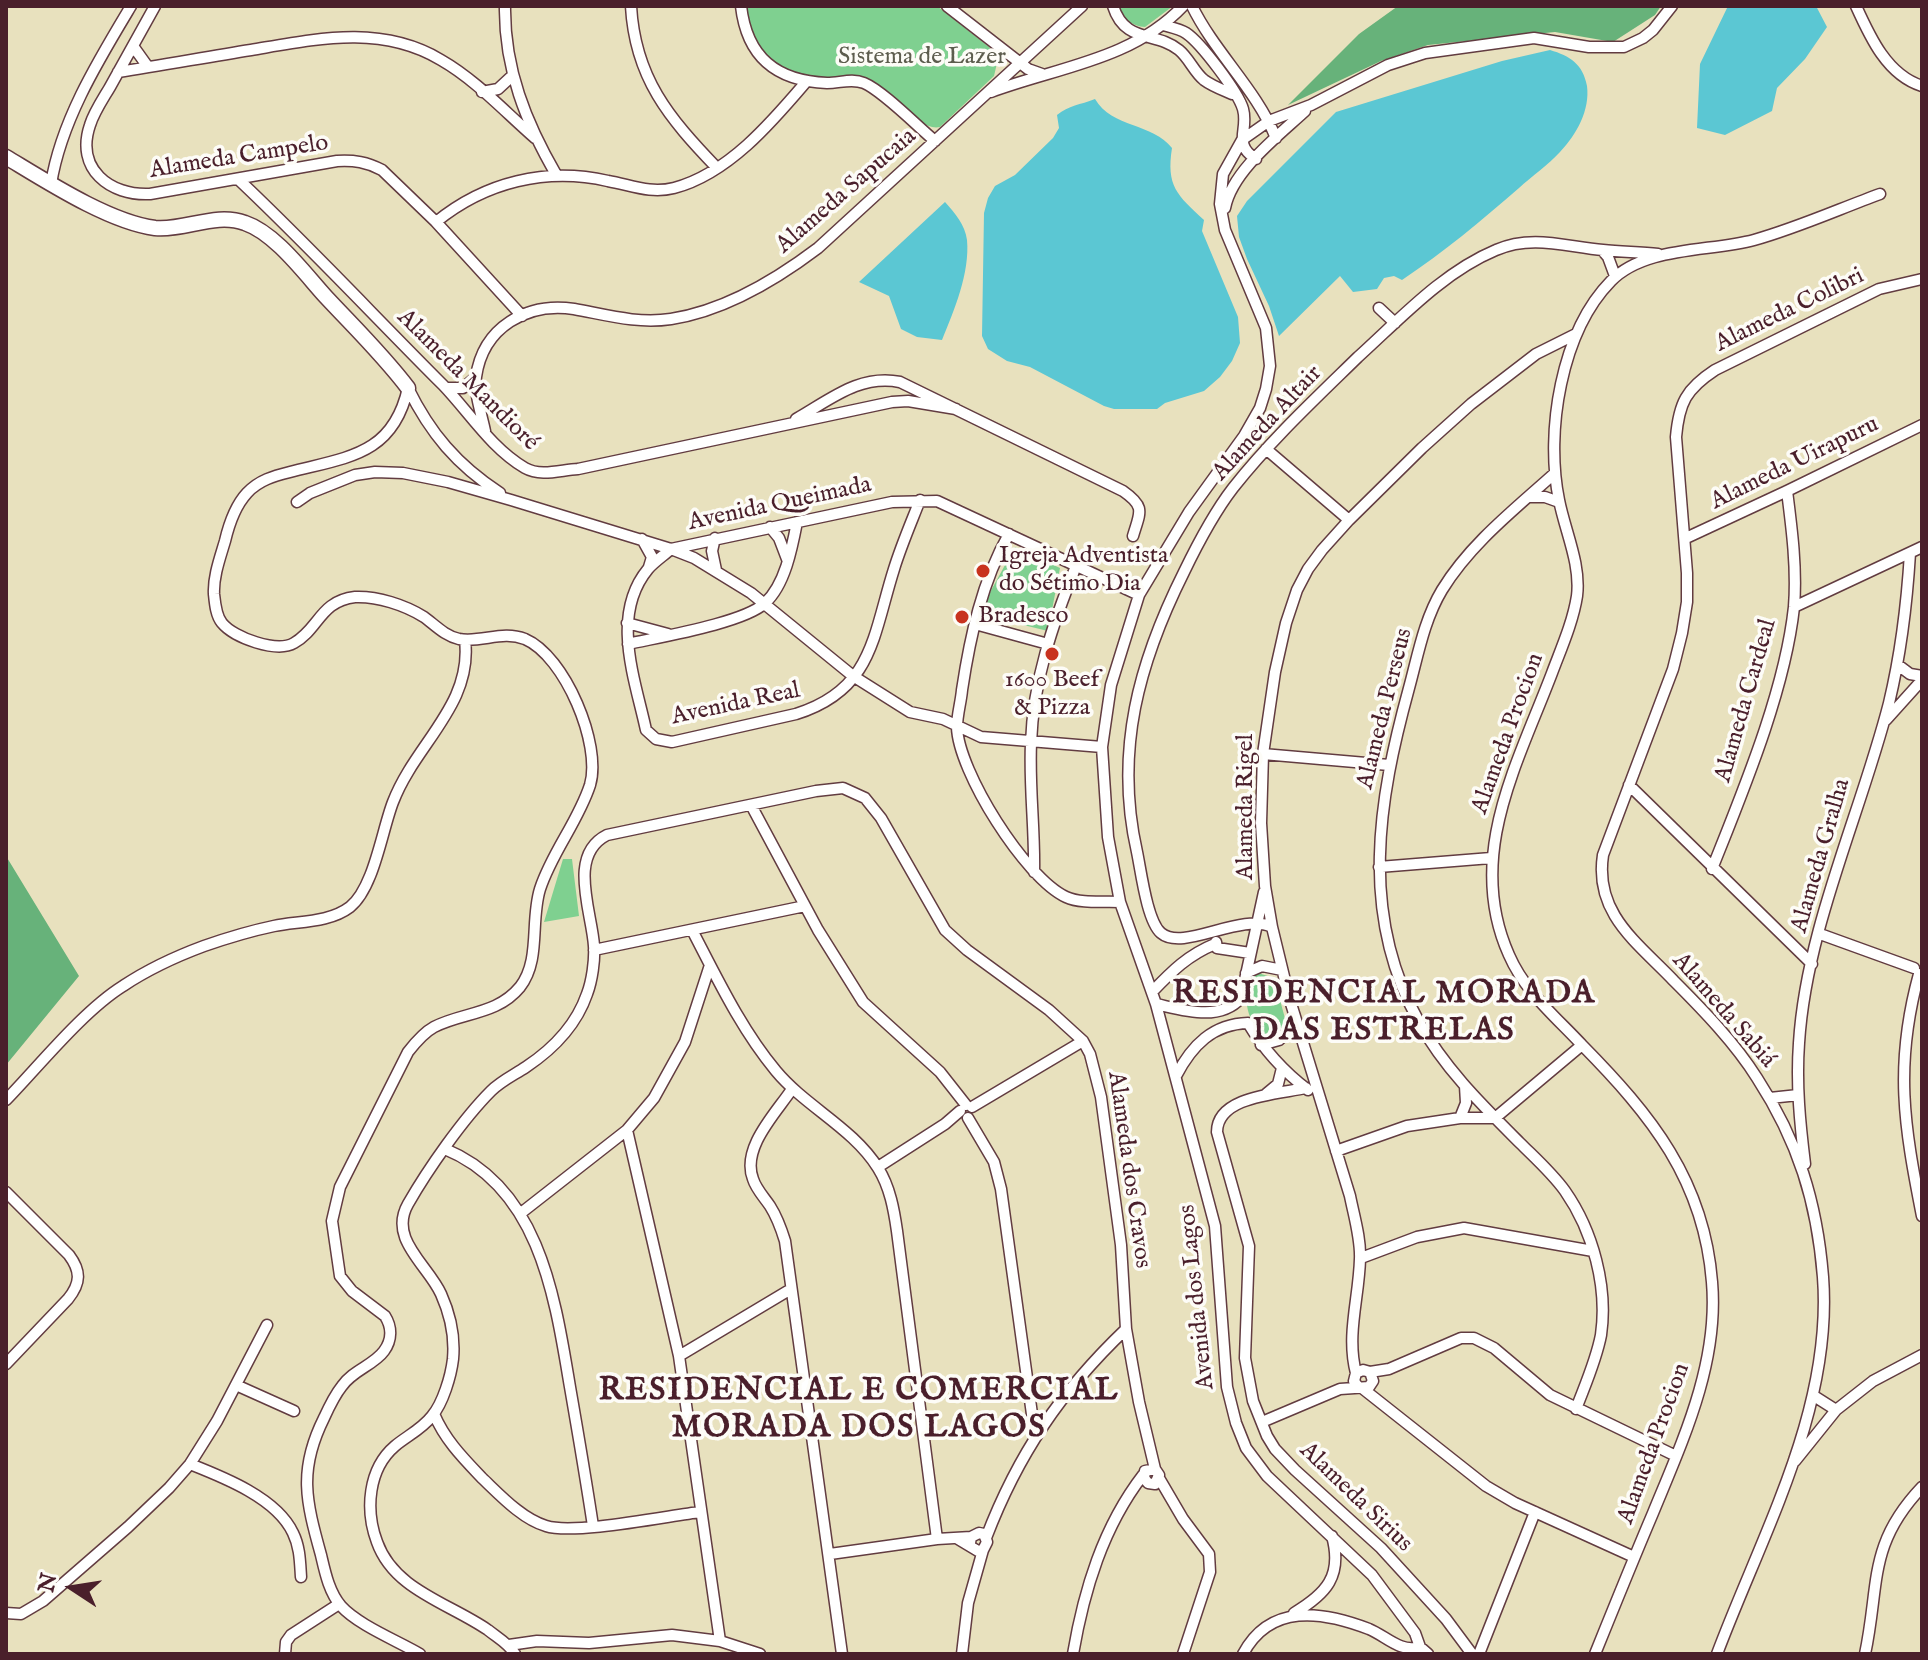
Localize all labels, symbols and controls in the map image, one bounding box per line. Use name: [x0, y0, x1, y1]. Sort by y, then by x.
park label: Sistema de Lazer: [838, 44, 1006, 72]
street label: Alameda Sapucaia: [771, 123, 923, 261]
street label: Alameda Campelo: [148, 130, 330, 186]
street label: Alameda Colibri: [1711, 263, 1869, 359]
street label: Alameda Mandioré: [390, 304, 544, 458]
street label: Alameda Altair: [1207, 360, 1329, 488]
street label: Alameda Uirapuru: [1706, 411, 1884, 517]
street label: Avenida Queimada: [686, 472, 874, 538]
place label: Igreja Adventista do Sétimo Dia: [999, 543, 1168, 599]
marker: Igreja Adventista do Sétimo Dia: [974, 562, 992, 580]
place label: Bradesco: [978, 603, 1069, 631]
marker: Bradesco: [953, 608, 971, 626]
street label: Alameda Cardeal: [1710, 616, 1784, 786]
street label: Alameda Perseus: [1352, 626, 1420, 792]
marker: 1600 Beef & Pizza: [1043, 645, 1061, 663]
street label: Alameda Procion: [1467, 650, 1551, 818]
place label: 1600 Beef & Pizza: [1005, 667, 1099, 723]
street label: Avenida Real: [669, 677, 803, 733]
street label: Alameda Rigel: [1233, 734, 1261, 880]
street label: Alameda Gralha: [1786, 776, 1858, 936]
street label: Alameda Sabiá: [1665, 948, 1781, 1074]
district label: RESIDENCIAL MORADA DAS ESTRELAS: [1172, 976, 1596, 1051]
street label: Alameda dos Cravos: [1100, 1070, 1156, 1270]
street label: Avenida dos Lagos: [1174, 1203, 1222, 1391]
street label: Alameda Procion: [1613, 1360, 1697, 1528]
district label: RESIDENCIAL E COMERCIAL MORADA DOS LAGOS: [599, 1373, 1119, 1448]
street label: Alameda Sirius: [1293, 1437, 1417, 1559]
north arrow: [32, 1548, 112, 1628]
text: N: [33, 1571, 64, 1595]

